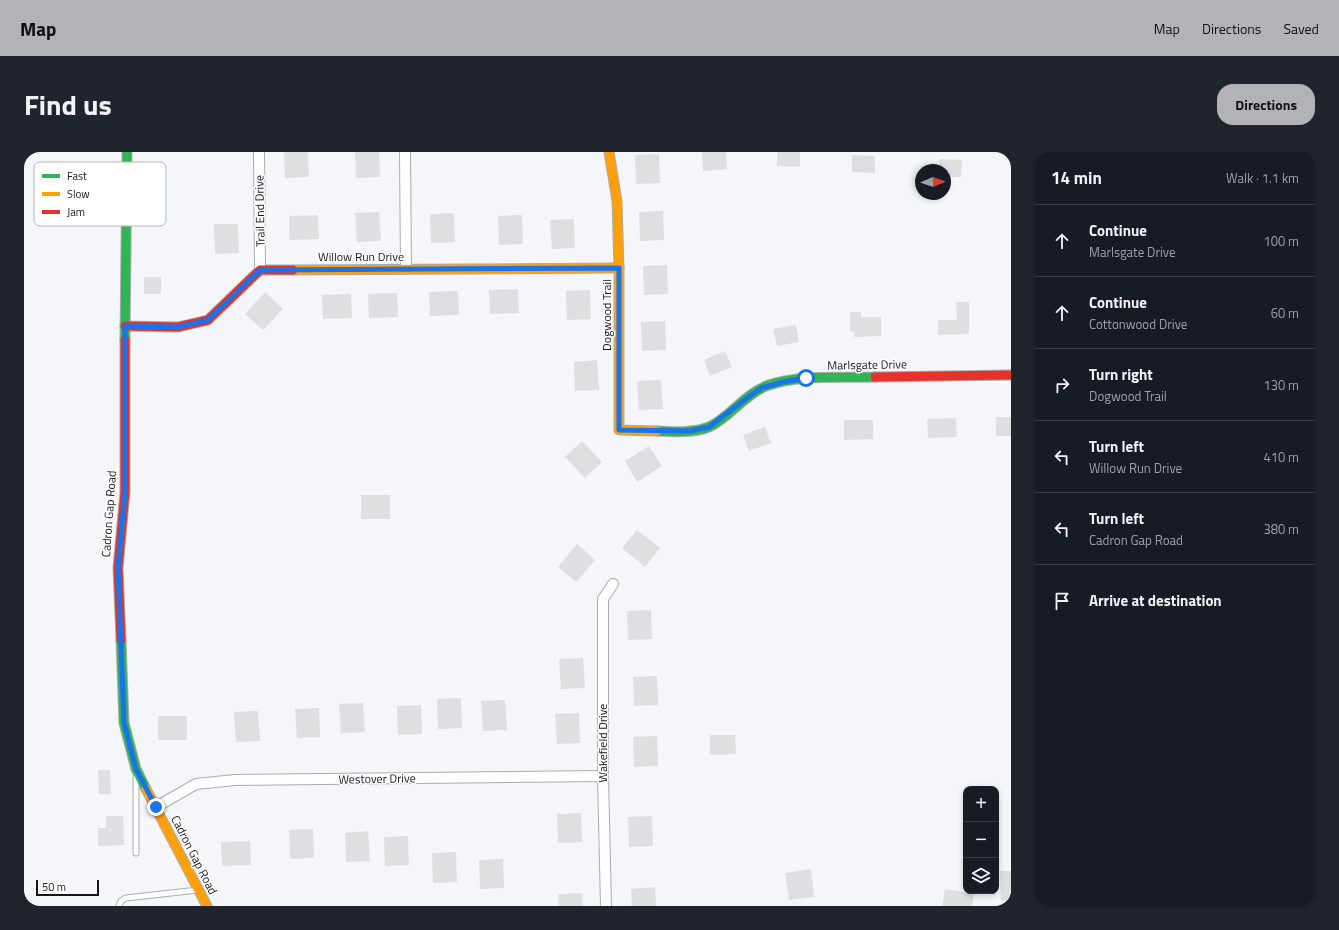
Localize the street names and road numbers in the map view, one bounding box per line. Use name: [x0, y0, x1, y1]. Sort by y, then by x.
street label: Trail End Drive: [249, 175, 270, 247]
street label: Willow Run Drive: [318, 247, 404, 266]
street label: Dogwood Trail: [597, 279, 616, 351]
street label: Marlsgate Drive: [827, 354, 907, 375]
street label: Cadron Gap Road: [96, 470, 121, 558]
street label: Wakefield Drive: [593, 704, 612, 782]
street label: Westover Drive: [338, 768, 416, 789]
street label: Cadron Gap Road: [166, 812, 223, 898]

